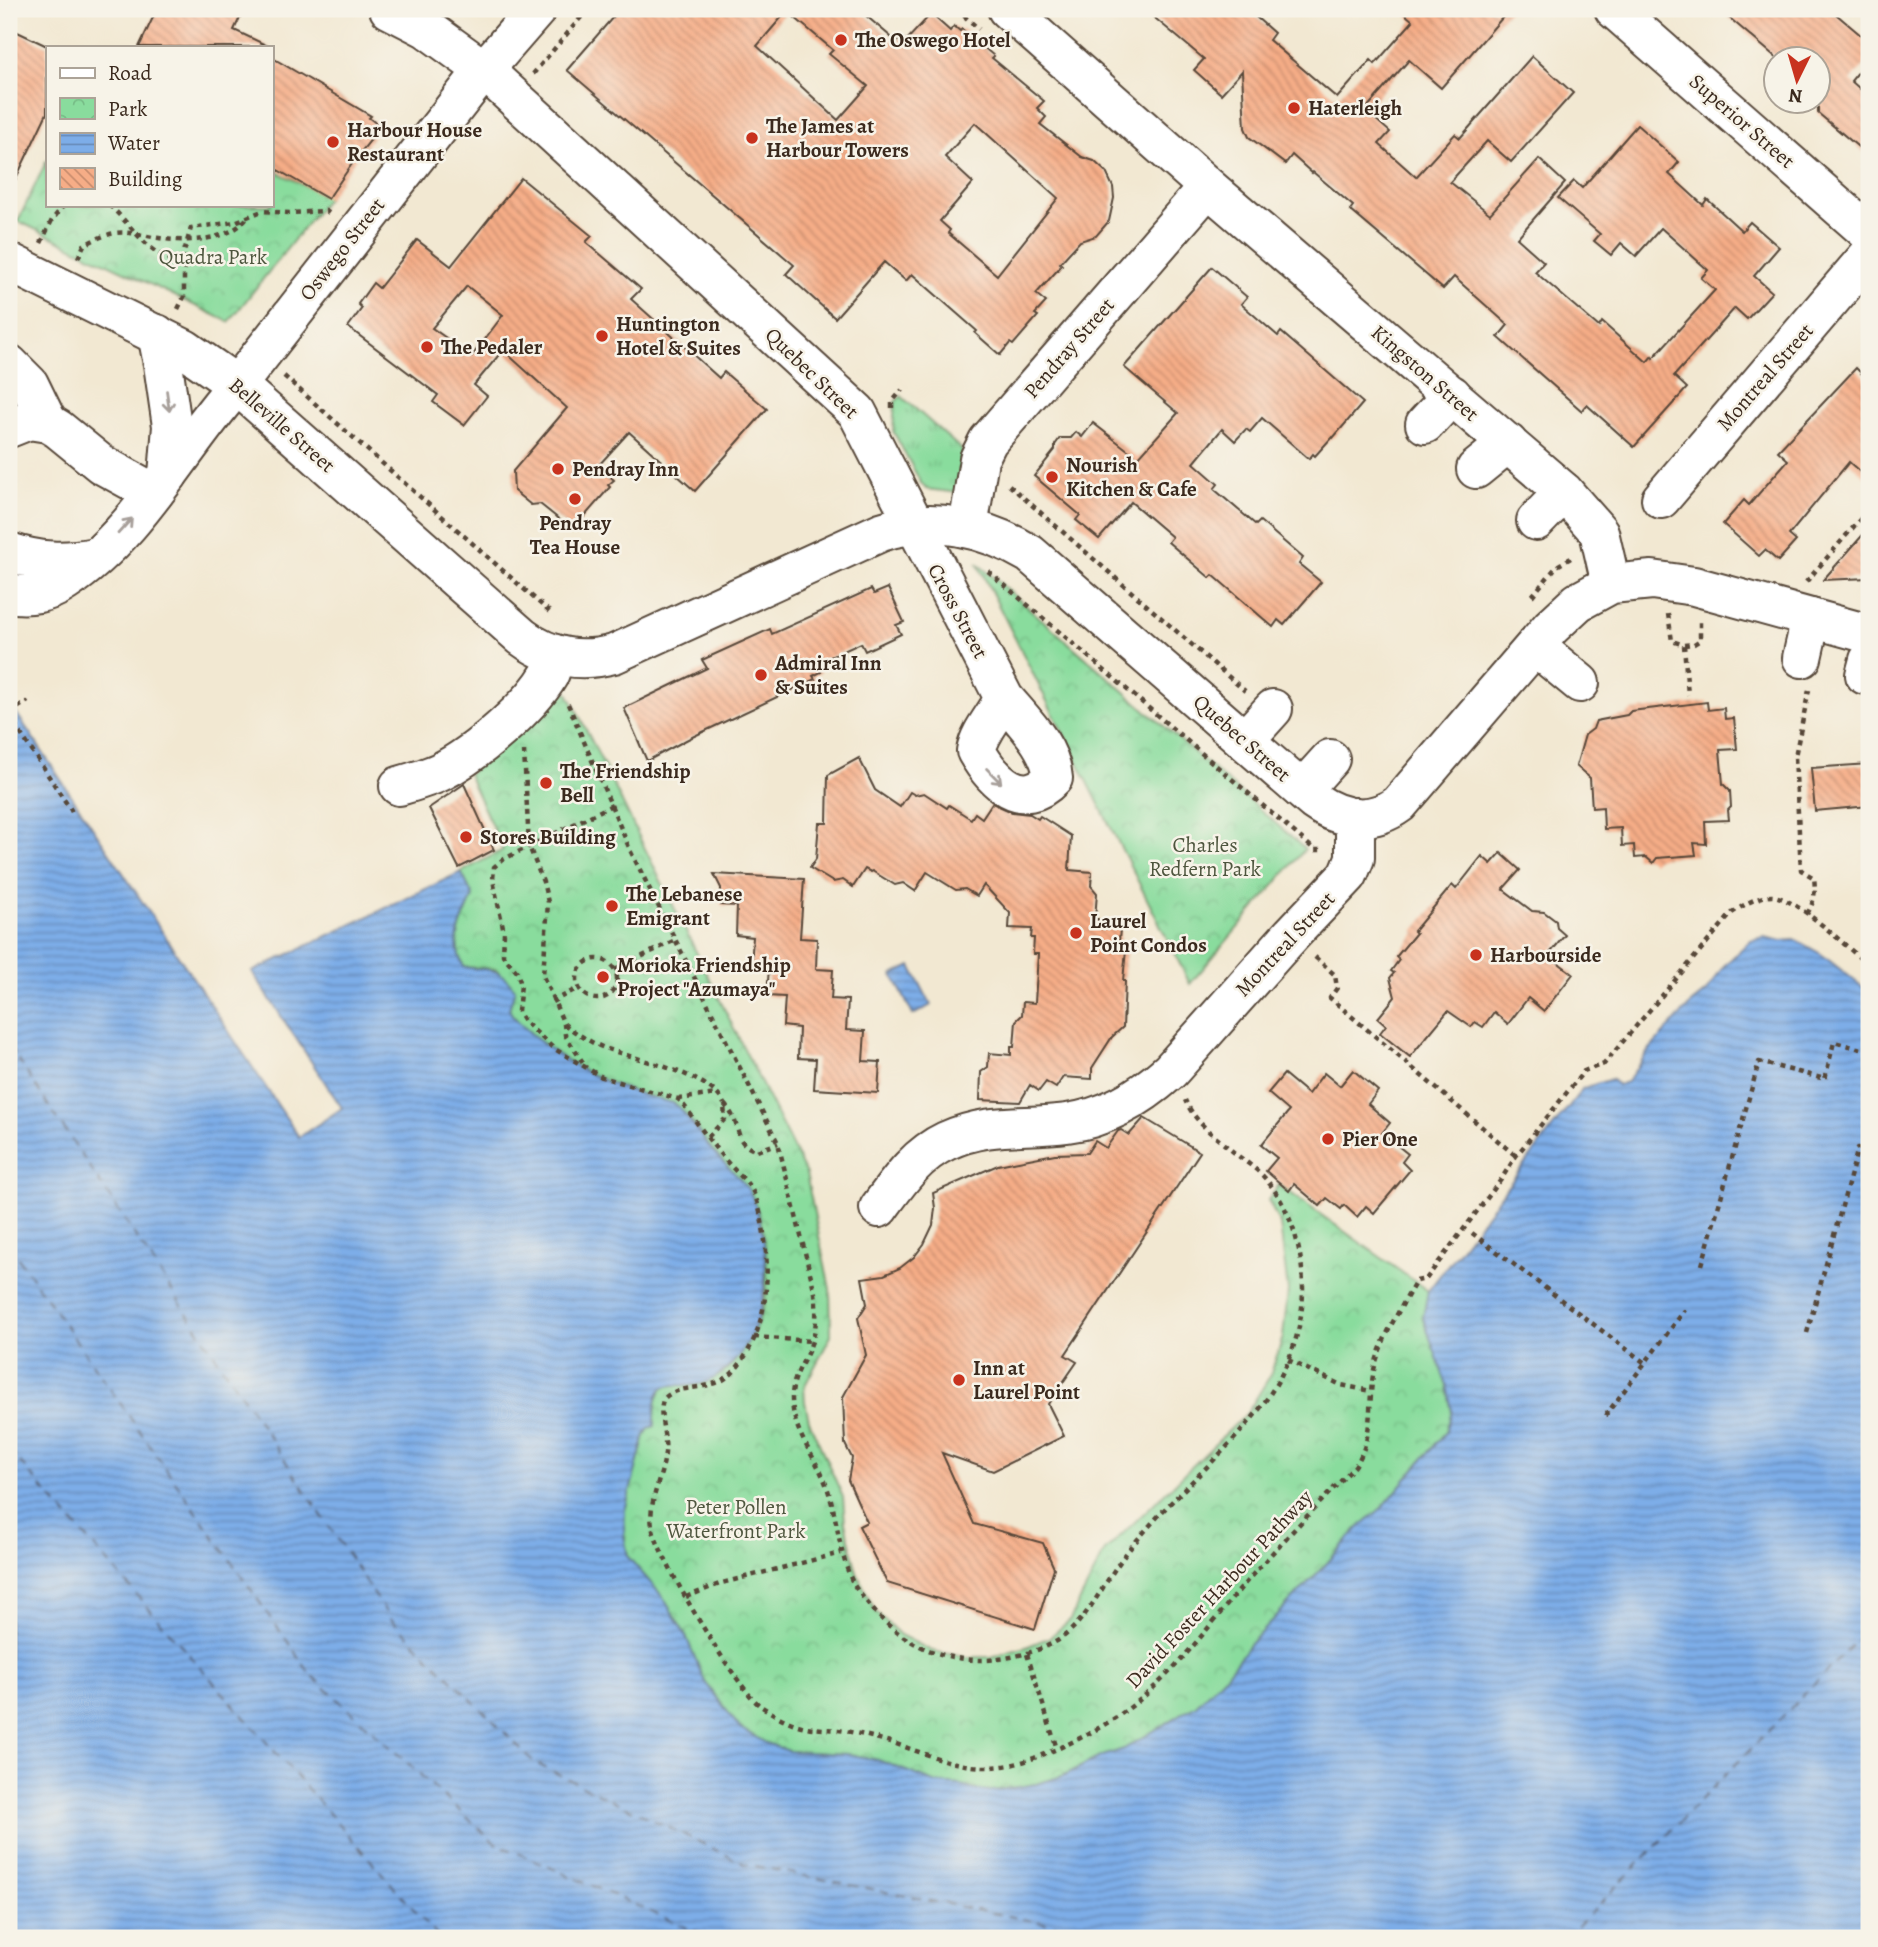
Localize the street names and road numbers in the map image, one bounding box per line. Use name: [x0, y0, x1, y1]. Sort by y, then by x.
street label: Superior Street: [1683, 67, 1801, 175]
street label: Oswego Street: [293, 192, 391, 306]
street label: Pendray Street: [1017, 292, 1121, 404]
street label: Montreal Street: [1710, 317, 1820, 437]
street label: Kingston Street: [1365, 318, 1485, 428]
street label: Quebec Street: [759, 321, 865, 425]
street label: Belleville Street: [223, 371, 341, 479]
street label: Cross Street: [921, 559, 995, 663]
street label: Quebec Street: [1187, 688, 1297, 788]
street label: Montreal Street: [1229, 885, 1341, 1003]
street label: David Foster Harbour Pathway: [1119, 1483, 1319, 1694]

